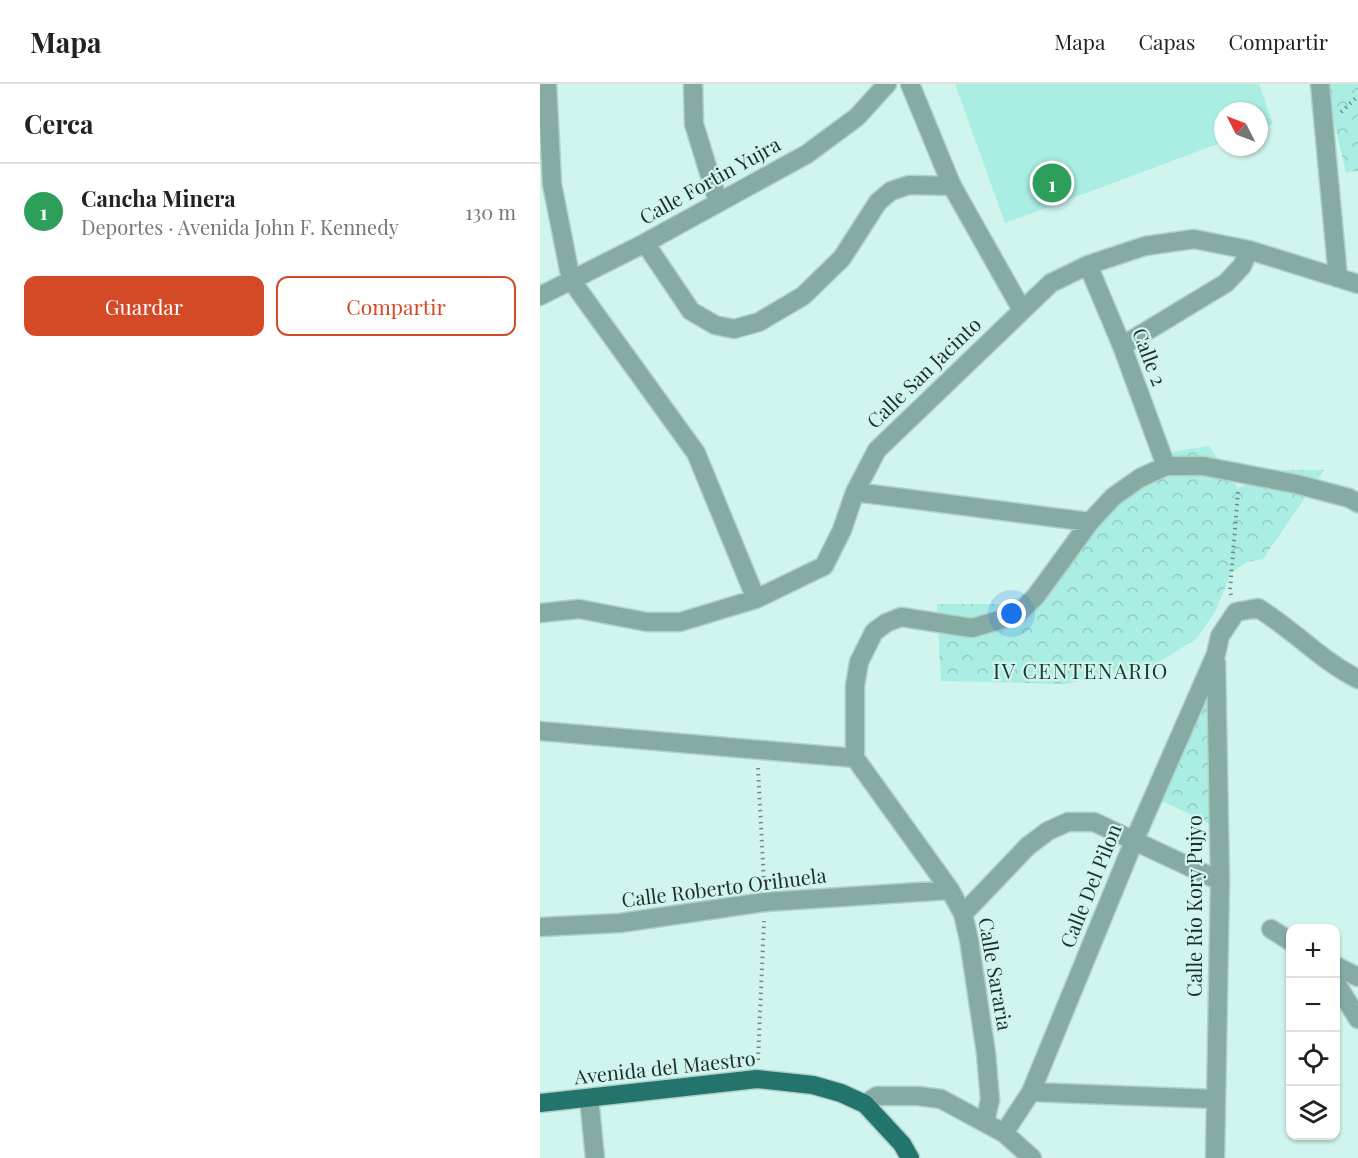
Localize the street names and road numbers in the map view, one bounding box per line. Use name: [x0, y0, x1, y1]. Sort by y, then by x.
street label: Calle Fortin Yujra: [634, 130, 785, 230]
street label: Calle San Jacinto: [860, 310, 986, 434]
street label: Calle 2: [1127, 324, 1174, 389]
street label: Calle Río Kory Pujyo: [1180, 815, 1207, 997]
street label: Calle Del Pilon: [1052, 819, 1127, 951]
street label: Calle Roberto Orihuela: [620, 861, 828, 912]
street label: Calle Sararia: [973, 915, 1020, 1032]
street label: Avenida del Maestro: [572, 1044, 757, 1090]

